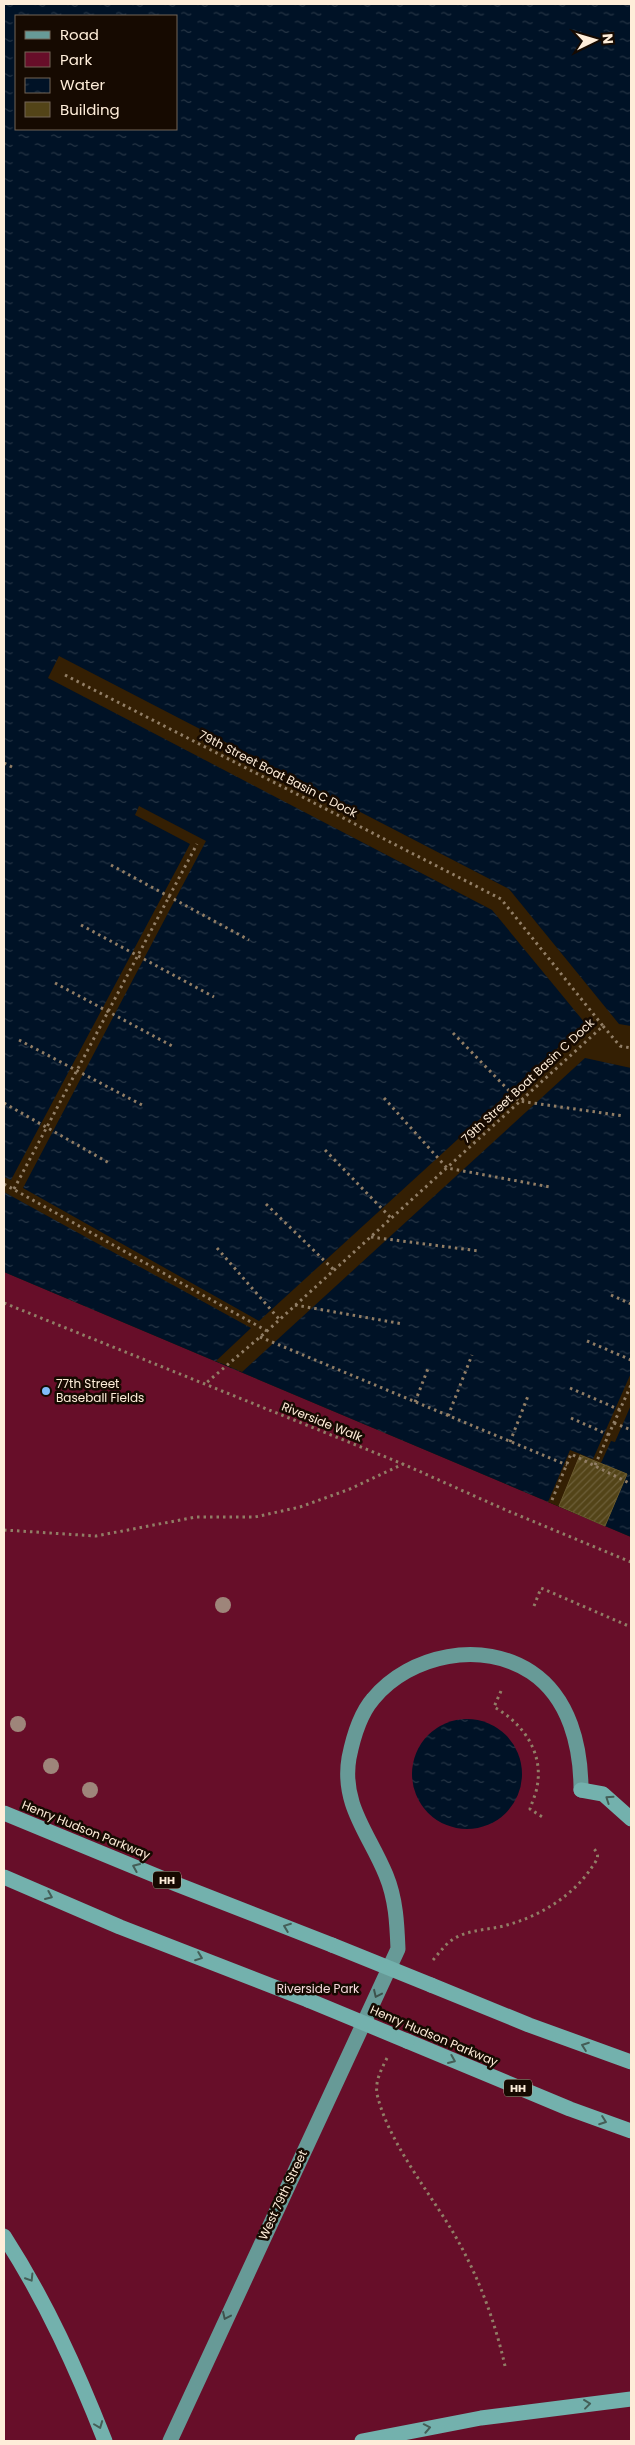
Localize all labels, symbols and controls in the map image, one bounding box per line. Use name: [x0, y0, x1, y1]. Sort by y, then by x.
legend: [15, 15, 178, 130]
north arrow: [570, 15, 620, 65]
text: Road: [60, 24, 99, 45]
text: N: [598, 33, 618, 45]
text: Park: [60, 49, 92, 70]
text: Water: [60, 74, 106, 95]
text: Building: [60, 99, 120, 120]
street label: 79th Street Boat Basin C Dock: [196, 726, 361, 821]
street label: 79th Street Boat Basin C Dock: [457, 1014, 598, 1147]
place label: 77th Street Baseball Fields: [56, 1375, 144, 1406]
marker: 77th Street Baseball Fields: [40, 1385, 52, 1397]
street label: Riverside Walk: [279, 1398, 366, 1446]
street label: Henry Hudson Parkway: [19, 1796, 153, 1863]
one-way arrow: [605, 1796, 615, 1805]
one-way arrow: [132, 1863, 141, 1874]
road number: HH: [153, 1872, 181, 1888]
one-way arrow: [44, 1890, 52, 1900]
one-way arrow: [283, 1923, 292, 1933]
one-way arrow: [194, 1951, 203, 1962]
park label: Riverside Park: [277, 1980, 360, 1997]
one-way arrow: [373, 1989, 383, 1998]
street label: Henry Hudson Parkway: [368, 2001, 501, 2070]
one-way arrow: [582, 2042, 590, 2052]
one-way arrow: [447, 2054, 456, 2064]
road number: HH: [504, 2080, 532, 2096]
one-way arrow: [598, 2115, 606, 2125]
street label: West 79th Street: [254, 2147, 311, 2243]
one-way arrow: [24, 2272, 33, 2281]
one-way arrow: [222, 2311, 233, 2320]
one-way arrow: [584, 2399, 592, 2410]
one-way arrow: [93, 2420, 103, 2428]
one-way arrow: [422, 2424, 431, 2434]

